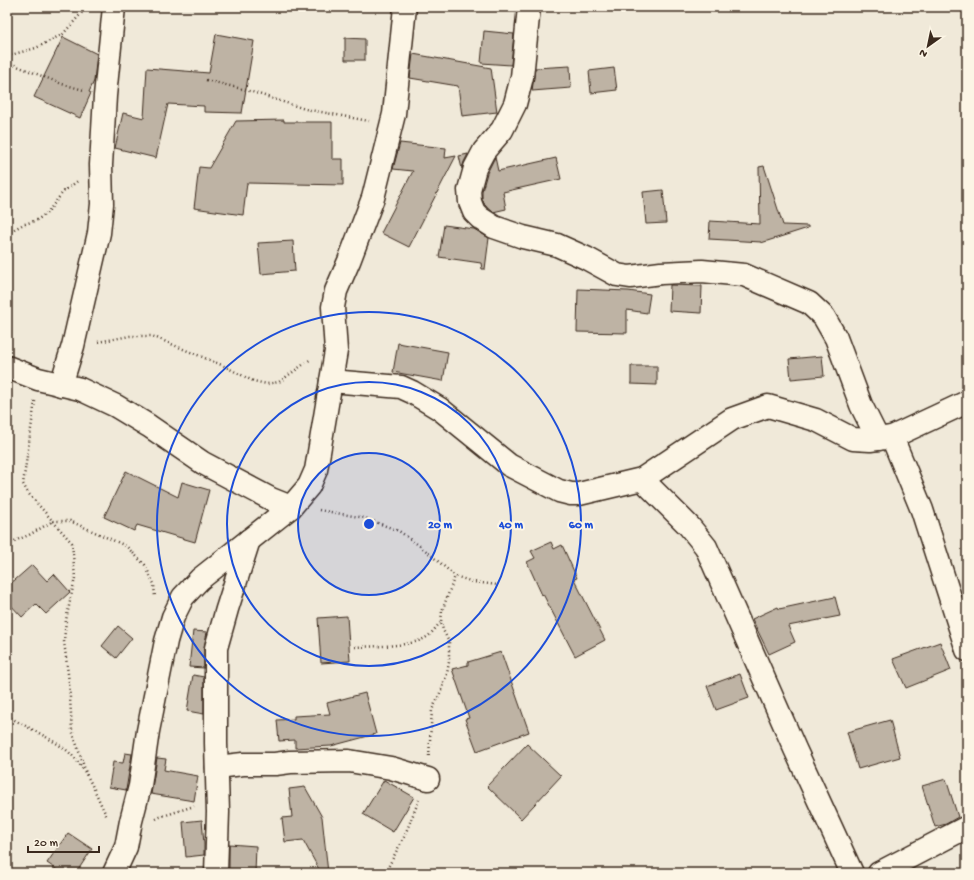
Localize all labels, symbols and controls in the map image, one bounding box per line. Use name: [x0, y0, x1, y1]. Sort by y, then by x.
north arrow: [908, 26, 948, 66]
text: N: [917, 46, 930, 60]
centre of rings: [362, 517, 376, 531]
text: 20 m: [428, 519, 453, 533]
text: 40 m: [498, 519, 523, 533]
text: 60 m: [569, 519, 594, 533]
scale bar: [28, 828, 99, 854]
text: 20 m: [34, 837, 59, 851]

